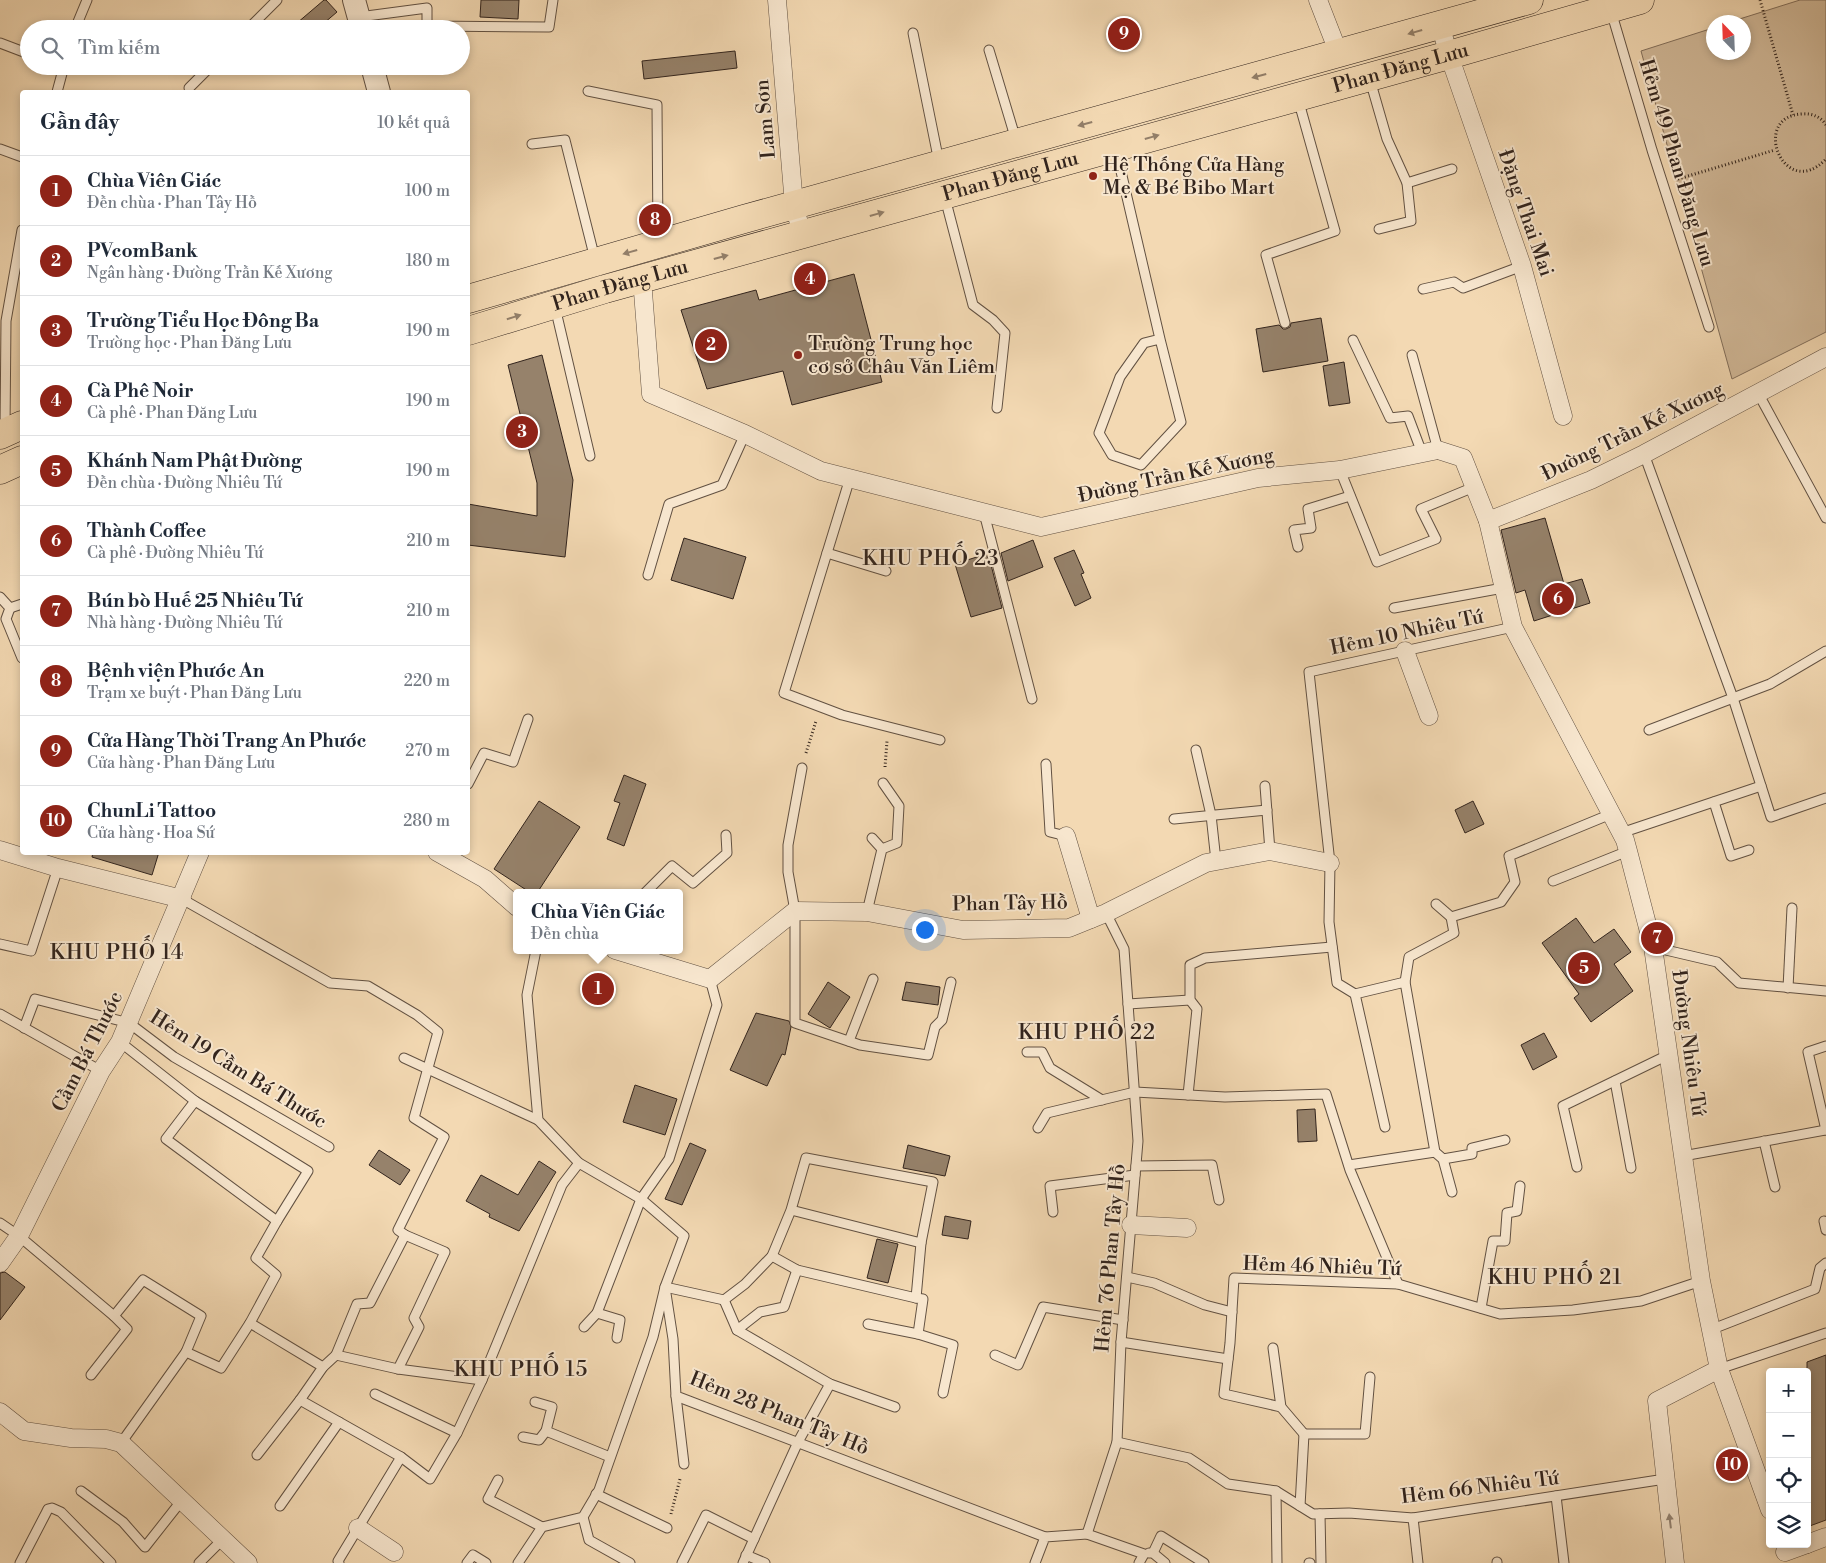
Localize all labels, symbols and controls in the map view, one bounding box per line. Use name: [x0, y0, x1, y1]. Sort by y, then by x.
pin: 9: [1108, 15, 1140, 53]
north arrow: [1706, 15, 1751, 60]
search box: [20, 20, 470, 75]
one-way arrow: [1407, 29, 1422, 37]
icon: search: [38, 34, 66, 62]
text: Tìm kiếm: [78, 36, 161, 60]
street label: Phan Đăng Lưu: [1330, 37, 1472, 99]
street label: Hẻm 49 Phan Đăng Lưu: [1633, 56, 1720, 270]
one-way arrow: [1251, 72, 1266, 80]
street label: Lam Sơn: [750, 78, 782, 160]
text: Gần đây: [40, 110, 119, 136]
text: 10 kết quả: [377, 113, 450, 133]
one-way arrow: [1078, 120, 1093, 128]
one-way arrow: [1144, 133, 1159, 141]
street label: Phan Đăng Lưu: [940, 146, 1082, 207]
street label: Đặng Thai Mai: [1492, 146, 1559, 280]
place label: Hệ Thống Cửa Hàng Mẹ & Bé Bibo Mart: [1103, 153, 1285, 201]
text: Chùa Viên Giác: [87, 169, 221, 193]
marker: Hệ Thống Cửa Hàng Mẹ & Bé Bibo Mart: [1087, 170, 1099, 182]
text: 1: [52, 181, 60, 201]
text: 100 m: [405, 181, 450, 201]
text: Đền chùa · Phan Tây Hồ: [87, 193, 257, 213]
pin: 8: [639, 201, 671, 239]
one-way arrow: [870, 209, 885, 217]
text: PVcomBank: [87, 239, 198, 263]
one-way arrow: [622, 248, 637, 256]
text: 2: [51, 251, 61, 271]
text: 180 m: [406, 251, 450, 271]
one-way arrow: [713, 253, 728, 261]
street label: Phan Đăng Lưu: [549, 254, 691, 317]
pin: 4: [794, 260, 826, 298]
text: Ngân hàng · Đường Trần Kế Xương: [87, 263, 333, 283]
text: Trường Tiểu Học Đông Ba: [87, 309, 319, 333]
one-way arrow: [507, 312, 522, 320]
text: 3: [51, 321, 61, 341]
text: 190 m: [406, 321, 450, 341]
pin: 2: [695, 326, 727, 364]
place label: Trường Trung học cơ sở Châu Văn Liêm: [808, 332, 996, 380]
text: Trường học · Phan Đăng Lưu: [87, 333, 292, 353]
marker: Trường Trung học cơ sở Châu Văn Liêm: [792, 349, 804, 361]
street label: Đường Trần Kế Xương: [1538, 377, 1729, 487]
text: Cà Phê Noir: [87, 379, 194, 403]
text: 4: [51, 391, 61, 411]
text: 190 m: [406, 391, 450, 411]
text: Cà phê · Phan Đăng Lưu: [87, 403, 257, 423]
pin: 3: [506, 413, 538, 451]
street label: Đường Trần Kế Xương: [1076, 443, 1277, 509]
text: Khánh Nam Phật Đường: [87, 449, 302, 473]
text: 5: [51, 461, 61, 481]
text: 190 m: [406, 461, 450, 481]
text: Đền chùa · Đường Nhiêu Tứ: [87, 473, 282, 493]
text: Thành Coffee: [87, 519, 206, 543]
text: 6: [51, 531, 61, 551]
text: 210 m: [406, 531, 450, 551]
district label: KHU PHỐ 23: [862, 541, 1000, 572]
text: Cà phê · Đường Nhiêu Tứ: [87, 543, 263, 563]
pin: 6: [1542, 580, 1574, 618]
text: Bún bò Huế 25 Nhiêu Tứ: [87, 589, 303, 613]
text: 7: [51, 601, 61, 621]
text: 210 m: [406, 601, 450, 621]
street label: Hẻm 10 Nhiêu Tứ: [1328, 604, 1486, 661]
text: Nhà hàng · Đường Nhiêu Tứ: [87, 613, 282, 633]
text: Bệnh viện Phước An: [87, 659, 264, 683]
text: 8: [51, 671, 61, 691]
text: 220 m: [404, 671, 450, 691]
text: Trạm xe buýt · Phan Đăng Lưu: [87, 683, 302, 703]
text: Cửa Hàng Thời Trang An Phước: [87, 729, 367, 753]
text: 9: [51, 741, 61, 761]
text: 270 m: [405, 741, 450, 761]
text: Cửa hàng · Phan Đăng Lưu: [87, 753, 275, 773]
text: ChunLi Tattoo: [87, 799, 216, 823]
text: 10: [47, 811, 65, 831]
text: 280 m: [403, 811, 450, 831]
text: Cửa hàng · Hoa Sứ: [87, 823, 215, 843]
popup: [513, 889, 683, 954]
street label: Phan Tây Hồ: [952, 890, 1068, 918]
text: Chùa Viên Giác: [531, 900, 665, 924]
your location: [912, 917, 938, 943]
pin: 7: [1641, 919, 1673, 957]
text: Đền chùa: [531, 924, 599, 944]
district label: KHU PHỐ 14: [50, 935, 184, 966]
pin: 5: [1568, 949, 1600, 987]
street label: Đường Nhiêu Tứ: [1665, 968, 1711, 1118]
pin: 1: [582, 970, 614, 1008]
street label: Cầm Bá Thước: [47, 987, 129, 1117]
street label: Hẻm 19 Cầm Bá Thước: [145, 1005, 331, 1135]
district label: KHU PHỐ 22: [1018, 1015, 1156, 1046]
street label: Hẻm 76 Phan Tây Hồ: [1090, 1163, 1132, 1353]
street label: Hẻm 46 Nhiêu Tứ: [1242, 1252, 1402, 1282]
district label: KHU PHỐ 21: [1487, 1260, 1623, 1291]
district label: KHU PHỐ 15: [454, 1352, 588, 1383]
street label: Hẻm 28 Phan Tây Hồ: [686, 1367, 872, 1461]
map controls: [1766, 1368, 1811, 1548]
button: +: [1766, 1368, 1811, 1413]
button: −: [1766, 1413, 1811, 1458]
pin: 10: [1716, 1446, 1748, 1484]
button: locate: [1766, 1458, 1811, 1503]
street label: Hẻm 66 Nhiêu Tứ: [1400, 1466, 1561, 1510]
button: layers: [1766, 1503, 1811, 1548]
one-way arrow: [1666, 1513, 1674, 1529]

